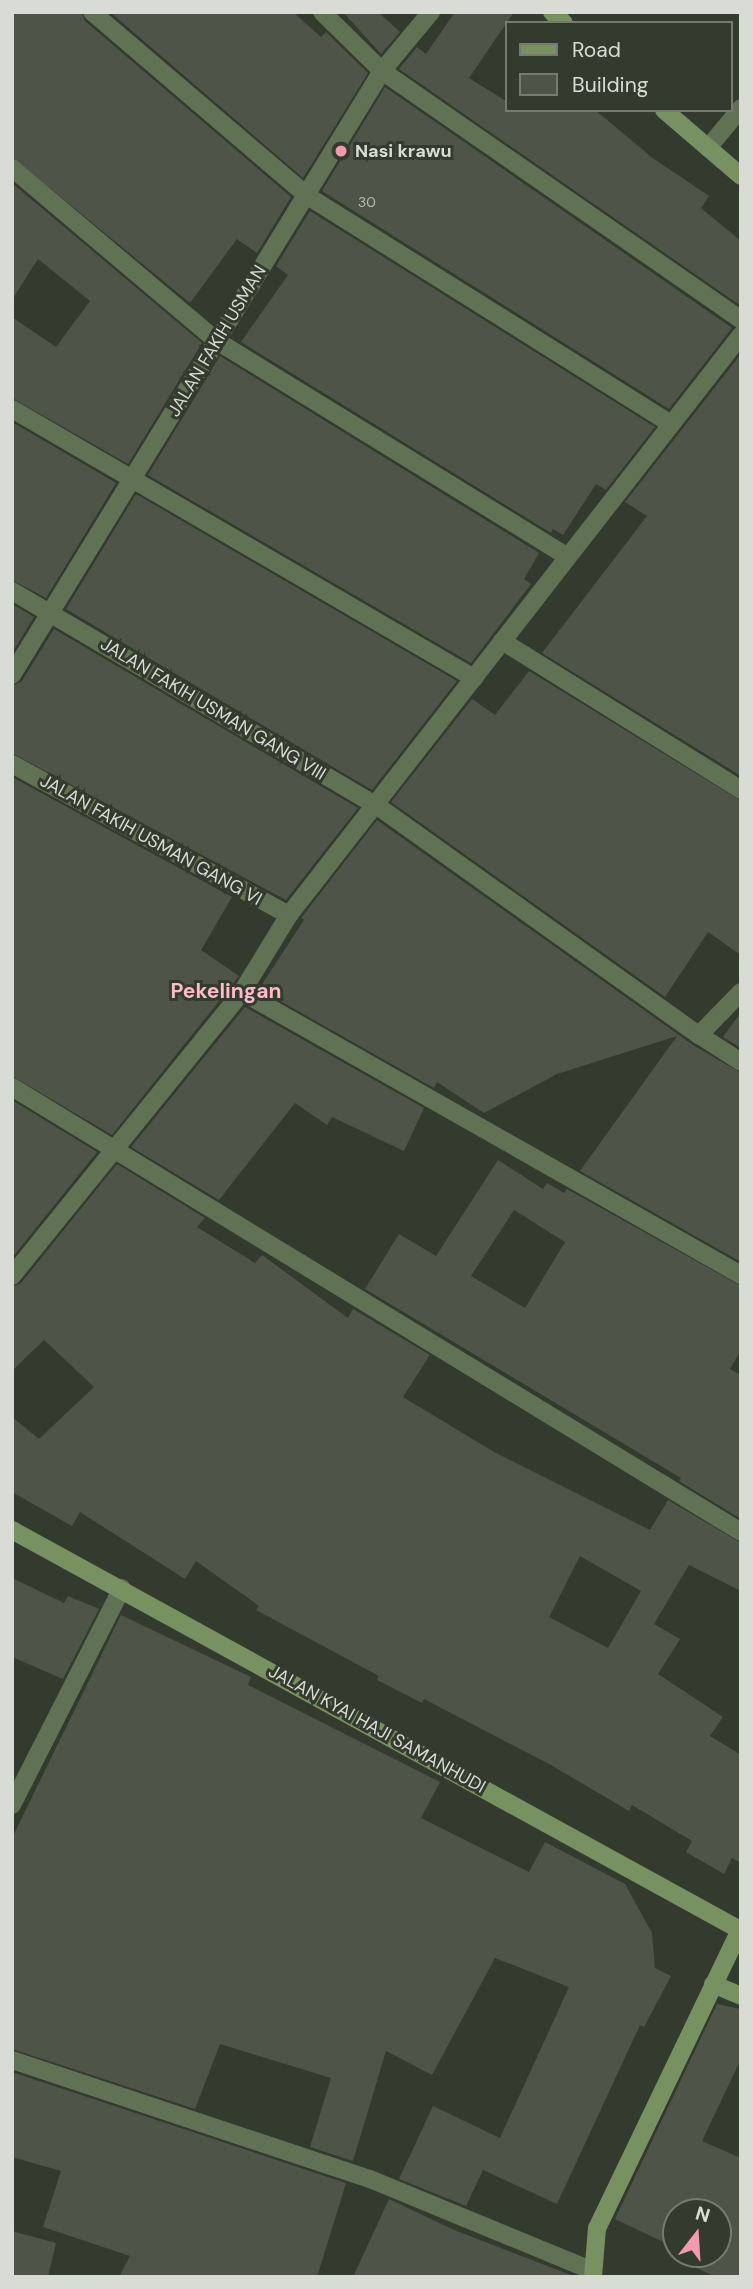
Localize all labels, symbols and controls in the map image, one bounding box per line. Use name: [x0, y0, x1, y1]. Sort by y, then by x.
legend: [504, 21, 732, 112]
text: Road: [572, 36, 621, 64]
text: Building: [572, 71, 648, 99]
place label: Nasi krawu: [355, 140, 451, 162]
marker: Nasi krawu: [333, 143, 349, 159]
house number: 30: [358, 194, 376, 210]
street label: JALAN FAKIH USMAN: [163, 261, 271, 421]
street label: JALAN FAKIH USMAN GANG VIII: [96, 633, 330, 785]
street label: JALAN FAKIH USMAN GANG VI: [36, 770, 266, 910]
district label: Pekelingan: [170, 978, 282, 1004]
street label: JALAN KYAI HAJI SAMANHUDI: [265, 1660, 489, 1798]
north arrow: [662, 2198, 732, 2268]
text: N: [692, 2200, 713, 2228]

